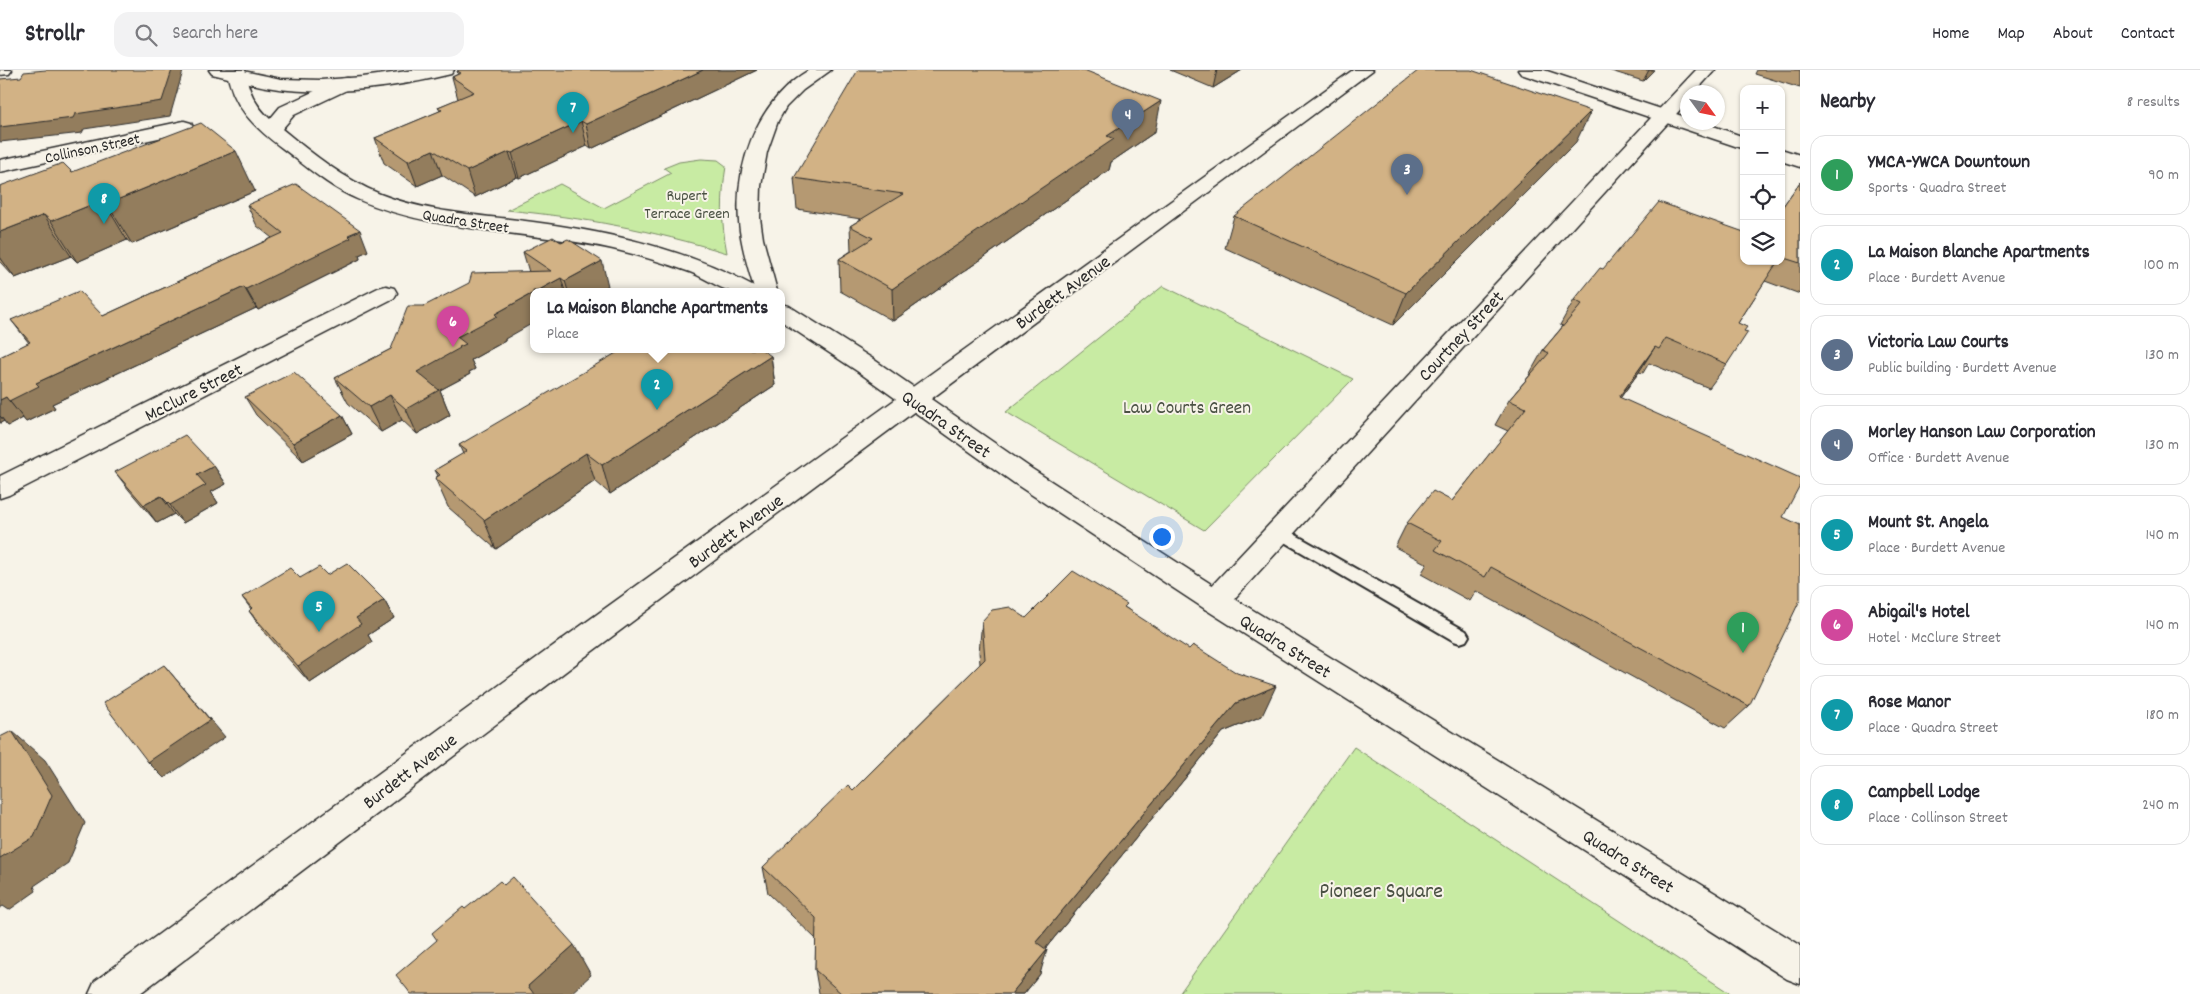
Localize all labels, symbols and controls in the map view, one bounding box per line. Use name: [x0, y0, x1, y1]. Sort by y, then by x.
search box: [114, 12, 464, 57]
text: Strollr: [25, 18, 84, 52]
icon: search: [132, 21, 160, 49]
text: Search here: [172, 21, 258, 48]
text: Home: [1932, 22, 1969, 47]
text: Map: [1997, 22, 2025, 47]
text: About: [2053, 22, 2093, 47]
text: Contact: [2121, 22, 2175, 47]
north arrow: [1680, 85, 1725, 130]
map controls: [1740, 85, 1785, 265]
button: +: [1740, 85, 1785, 130]
text: Nearby: [1820, 88, 1875, 118]
text: 8 results: [2127, 91, 2180, 114]
pin: 7: [557, 92, 589, 133]
pin: 4: [1112, 99, 1144, 140]
street label: Collinson Street: [43, 128, 142, 171]
button: −: [1740, 130, 1785, 175]
text: YMCA-YWCA Downtown: [1868, 150, 2030, 177]
pin: 3: [1391, 154, 1423, 195]
text: 1: [1835, 164, 1839, 187]
text: 90 m: [2148, 164, 2179, 187]
button: locate: [1740, 175, 1785, 220]
text: Sports · Quadra Street: [1868, 177, 2006, 200]
pin: 8: [88, 183, 120, 224]
park label: Rupert Terrace Green: [644, 185, 730, 226]
street label: Quadra Street: [421, 204, 511, 241]
button: layers: [1740, 220, 1785, 265]
text: La Maison Blanche Apartments: [1868, 240, 2090, 267]
street label: Burdett Avenue: [1011, 250, 1117, 338]
text: 2: [1834, 254, 1841, 277]
text: 100 m: [2143, 254, 2179, 277]
text: Place · Burdett Avenue: [1868, 267, 2005, 290]
street label: Courtney Street: [1413, 286, 1512, 389]
popup: [530, 288, 785, 353]
text: La Maison Blanche Apartments: [547, 296, 768, 323]
pin: 6: [437, 306, 469, 347]
text: Place: [547, 323, 579, 346]
text: Victoria Law Courts: [1868, 330, 2009, 357]
text: 3: [1833, 344, 1841, 367]
text: 130 m: [2145, 344, 2179, 367]
text: Public building · Burdett Avenue: [1868, 357, 2057, 380]
street label: McClure Street: [141, 358, 248, 430]
pin: 2: [641, 369, 673, 410]
street label: Quadra Street: [895, 385, 995, 467]
park label: Law Courts Green: [1123, 396, 1251, 423]
text: Morley Hanson Law Corporation: [1868, 420, 2096, 447]
text: 4: [1834, 434, 1840, 457]
text: 130 m: [2145, 434, 2179, 457]
text: Office · Burdett Avenue: [1868, 447, 2009, 470]
street label: Burdett Avenue: [684, 489, 790, 577]
text: Mount St. Angela: [1868, 510, 1988, 537]
your location: [1149, 524, 1175, 550]
text: 5: [1833, 524, 1841, 547]
text: 140 m: [2145, 524, 2179, 547]
text: Place · Burdett Avenue: [1868, 537, 2005, 560]
pin: 5: [303, 591, 335, 632]
text: Abigail's Hotel: [1868, 600, 1969, 627]
street label: Quadra Street: [1233, 609, 1335, 687]
pin: 1: [1727, 612, 1759, 653]
text: 6: [1833, 614, 1841, 637]
text: 140 m: [2145, 614, 2179, 637]
text: Hotel · McClure Street: [1868, 627, 2001, 650]
text: Rose Manor: [1868, 690, 1951, 717]
text: 7: [1834, 704, 1840, 727]
text: 180 m: [2146, 704, 2179, 727]
text: Place · Quadra Street: [1868, 717, 1998, 740]
street label: Burdett Avenue: [358, 728, 464, 817]
text: Campbell Lodge: [1868, 780, 1980, 807]
text: 8: [1834, 794, 1840, 817]
text: 240 m: [2142, 794, 2179, 817]
text: Place · Collinson Street: [1868, 807, 2008, 830]
street label: Quadra Street: [1576, 824, 1678, 902]
park label: Pioneer Square: [1319, 877, 1443, 908]

